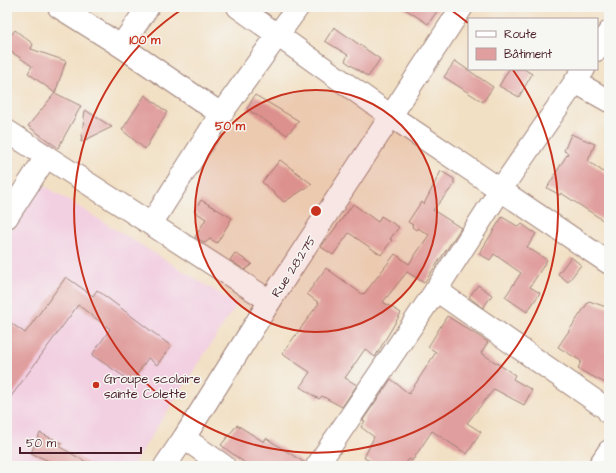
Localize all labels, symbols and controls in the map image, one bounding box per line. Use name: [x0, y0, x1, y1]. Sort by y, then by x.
legend: [468, 18, 598, 70]
text: Route: [504, 26, 537, 43]
text: 100 m: [130, 32, 161, 49]
text: Bâtiment: [504, 46, 552, 63]
text: 50 m: [215, 118, 246, 135]
centre of rings: [309, 204, 323, 218]
street label: Rue 28.275: [267, 232, 321, 301]
place label: Groupe scolaire sainte Colette: [104, 370, 200, 403]
marker: Groupe scolaire sainte Colette: [91, 380, 101, 390]
scale bar: [20, 429, 141, 455]
text: 50 m: [26, 435, 57, 452]

